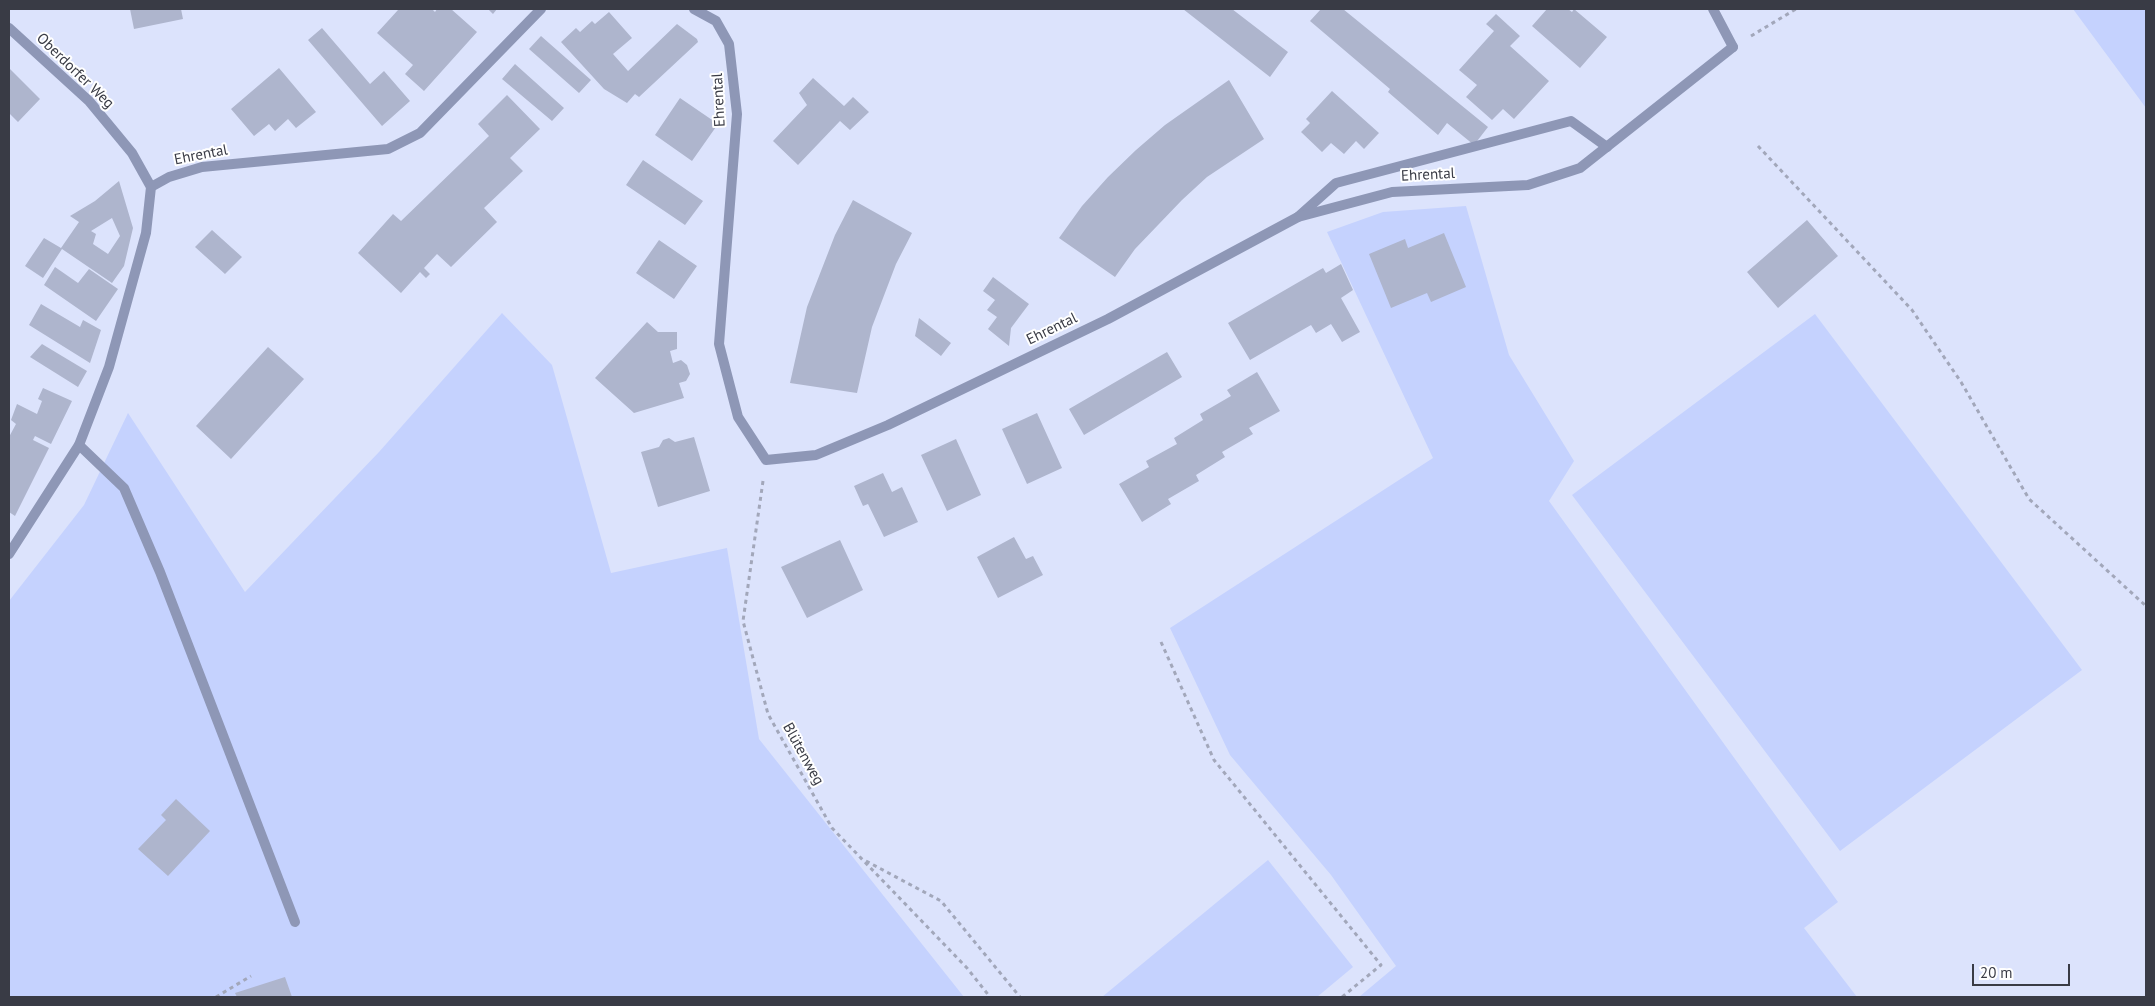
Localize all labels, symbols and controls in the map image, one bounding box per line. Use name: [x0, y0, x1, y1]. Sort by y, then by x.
street label: Oberdorfer Weg: [32, 29, 118, 113]
street label: Ehrental: [709, 73, 729, 127]
street label: Ehrental: [173, 141, 229, 169]
street label: Ehrental: [1401, 165, 1455, 185]
street label: Ehrental: [1024, 309, 1080, 349]
street label: Blütenweg: [779, 720, 827, 788]
scale bar: [1975, 954, 2072, 986]
text: 20 m: [1980, 963, 2013, 982]

